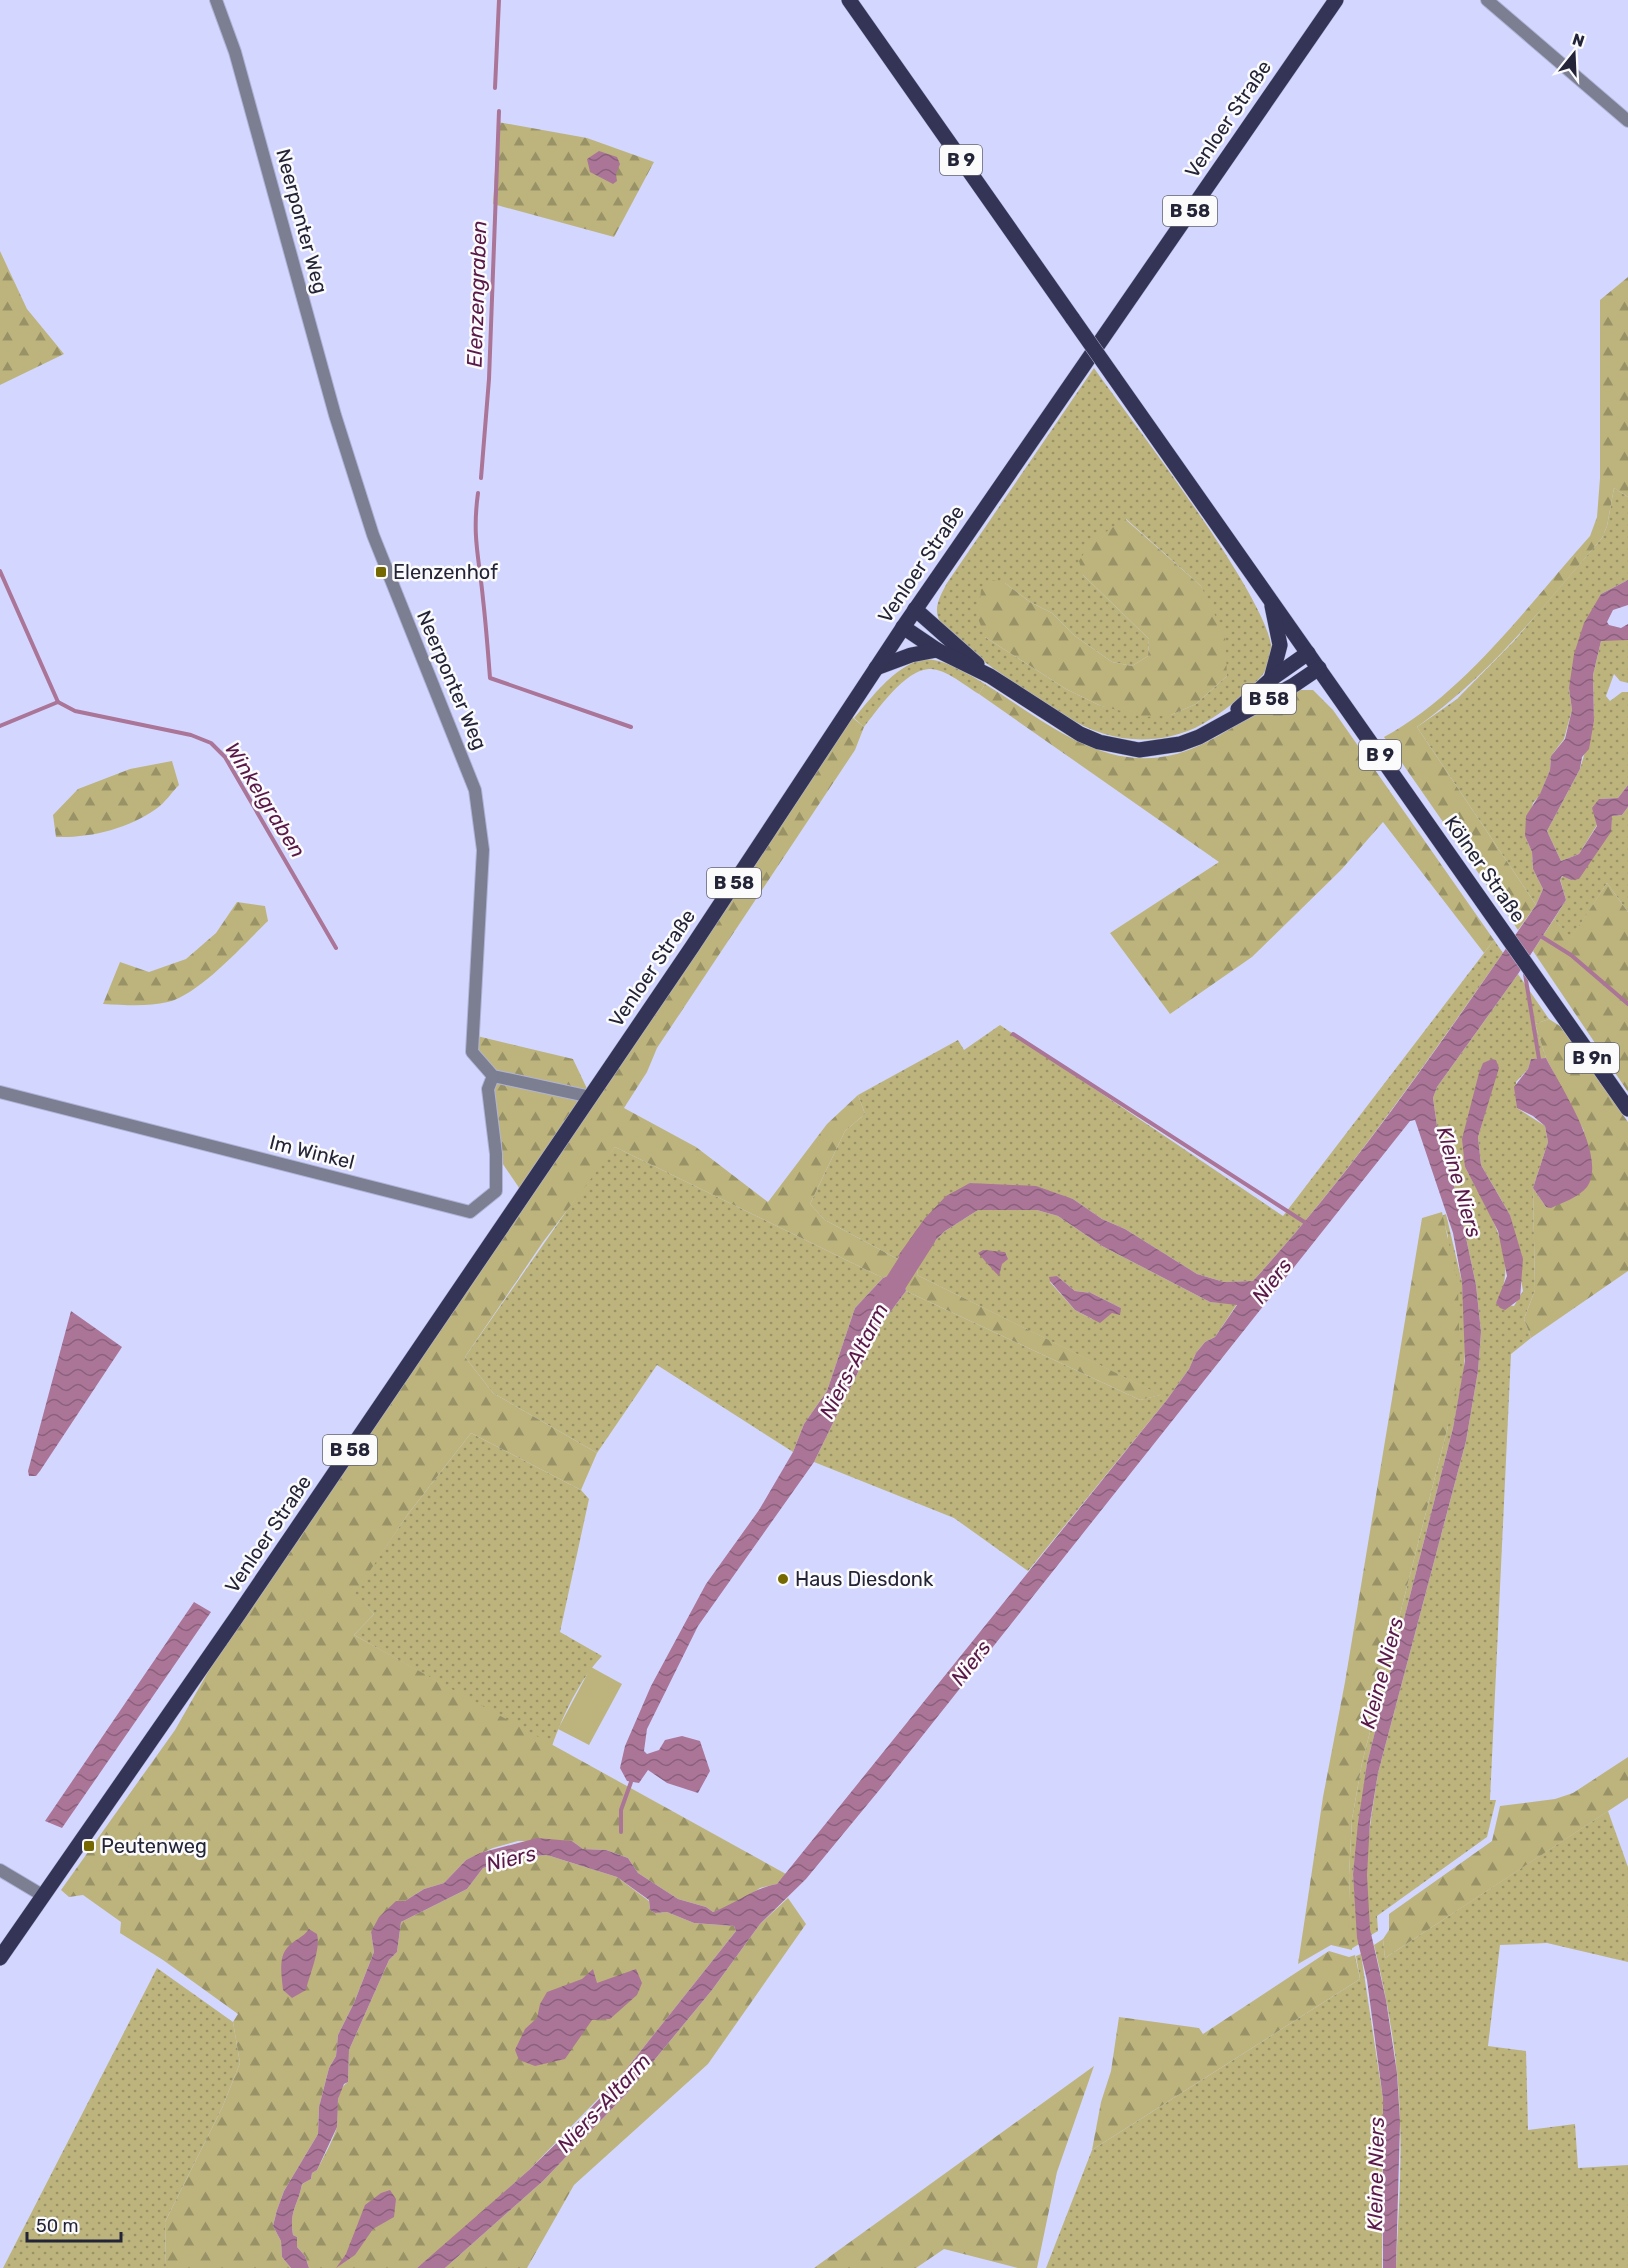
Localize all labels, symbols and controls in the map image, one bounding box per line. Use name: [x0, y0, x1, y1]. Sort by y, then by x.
north arrow: [1544, 24, 1604, 84]
text: N: [1570, 29, 1587, 51]
street label: Venloer Straße: [1180, 56, 1276, 182]
road number: B 9: [940, 145, 982, 175]
street label: Neerponter Weg: [271, 146, 333, 296]
road number: B 58: [1163, 196, 1217, 226]
water label: Elenzengraben: [461, 220, 492, 368]
street label: Venloer Straße: [873, 501, 969, 627]
place label: Elenzenhof: [393, 560, 498, 584]
marker: Elenzenhof: [374, 565, 388, 579]
street label: Neerponter Weg: [412, 607, 492, 753]
road number: B 58: [1242, 684, 1296, 714]
water label: Winkelgraben: [220, 737, 311, 862]
road number: B 9: [1359, 740, 1401, 770]
street label: Kölner Straße: [1439, 811, 1531, 927]
road number: B 58: [707, 868, 761, 898]
street label: Venloer Straße: [604, 905, 700, 1031]
road number: B 9n: [1565, 1043, 1619, 1073]
water label: Kleine Niers: [1432, 1124, 1487, 1240]
street label: Im Winkel: [267, 1130, 357, 1174]
water label: Niers: [1246, 1253, 1297, 1308]
water label: Niers-Altarm: [814, 1299, 893, 1423]
road number: B 58: [323, 1435, 377, 1465]
street label: Venloer Straße: [220, 1471, 316, 1597]
place label: Haus Diesdonk: [795, 1567, 934, 1591]
marker: Haus Diesdonk: [776, 1572, 790, 1586]
water label: Kleine Niers: [1355, 1614, 1408, 1731]
water label: Niers: [945, 1635, 996, 1690]
place label: Peutenweg: [101, 1834, 207, 1858]
marker: Peutenweg: [82, 1839, 96, 1853]
water label: Niers: [483, 1840, 539, 1877]
water label: Niers-Altarm: [552, 2048, 656, 2157]
water label: Kleine Niers: [1362, 2116, 1389, 2231]
scale bar: [27, 2205, 122, 2243]
text: 50 m: [36, 2215, 79, 2237]

